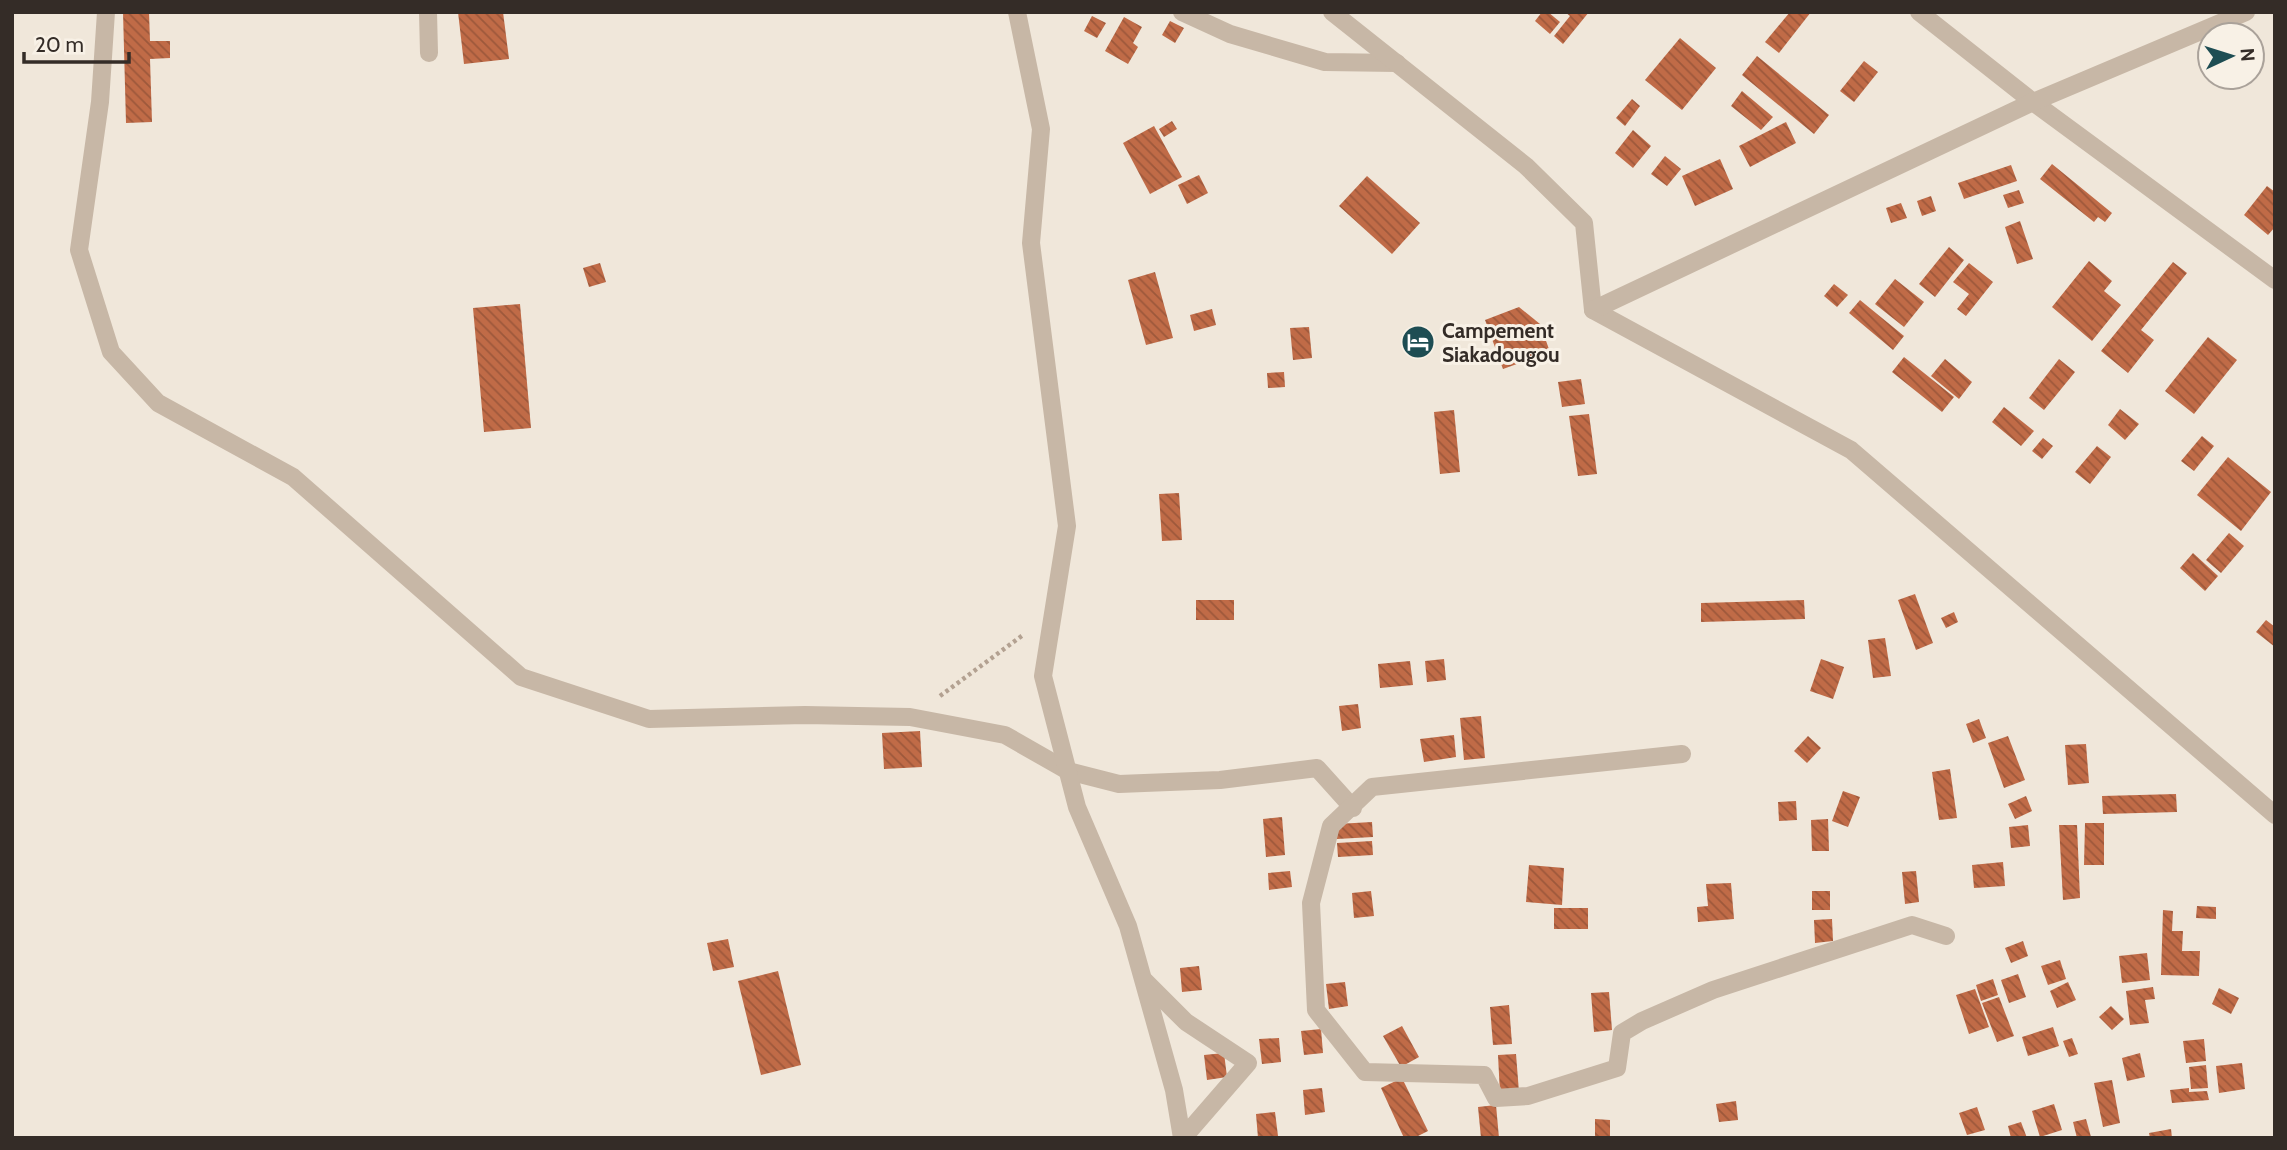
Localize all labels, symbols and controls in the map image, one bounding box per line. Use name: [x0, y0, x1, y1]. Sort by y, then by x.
scale bar: [24, 21, 130, 65]
north arrow: [2196, 21, 2266, 91]
text: 20 m: [35, 32, 84, 57]
text: N: [2236, 47, 2259, 62]
place label: Campement Siakadougou: [1442, 318, 1560, 367]
hotel icon: Campement Siakadougou: [1399, 323, 1437, 361]

